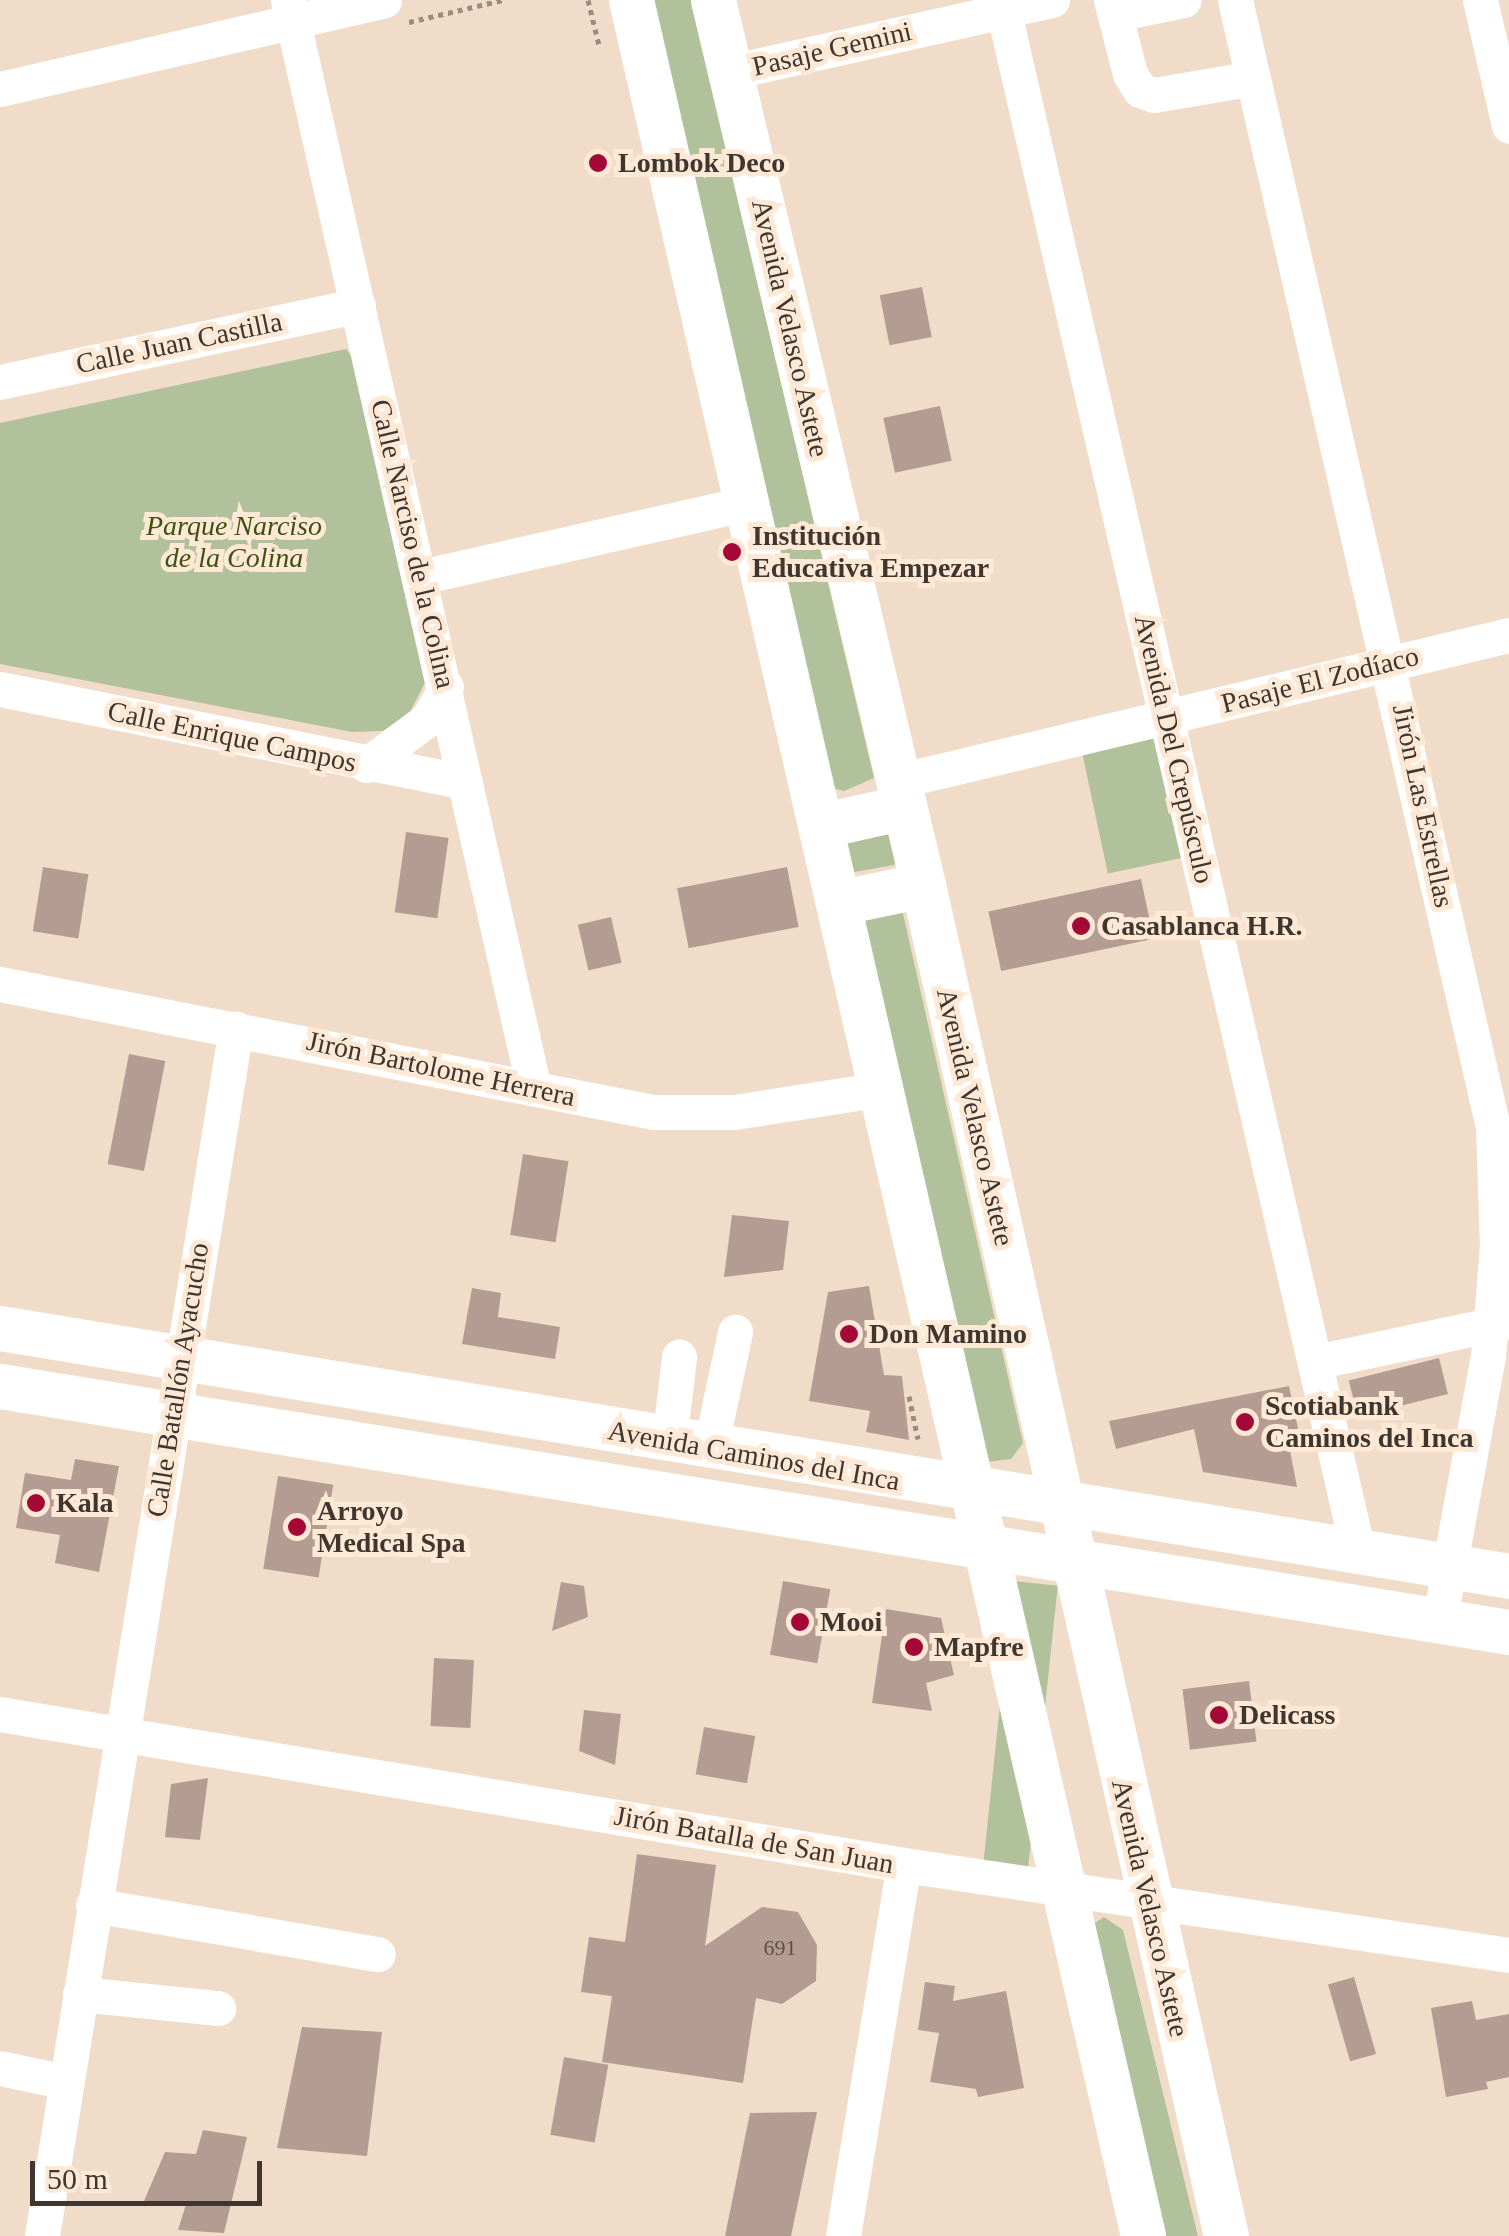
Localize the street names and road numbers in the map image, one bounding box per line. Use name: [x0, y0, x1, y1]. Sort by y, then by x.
street label: Pasaje Gemini: [749, 14, 915, 84]
street label: Avenida Velasco Astete: [744, 195, 836, 461]
street label: Calle Juan Castilla: [73, 305, 285, 381]
street label: Calle Narciso de la Colina: [363, 396, 463, 692]
street label: Avenida Del Crepúsculo: [1127, 611, 1221, 887]
street label: Pasaje El Zodíaco: [1218, 639, 1422, 721]
street label: Calle Enrique Campos: [105, 694, 359, 780]
street label: Jirón Las Estrellas: [1385, 701, 1461, 911]
street label: Avenida Velasco Astete: [929, 984, 1021, 1250]
street label: Jirón Bartolome Herrera: [304, 1024, 578, 1114]
street label: Calle Batallón Ayacucho: [140, 1240, 216, 1520]
street label: Avenida Caminos del Inca: [605, 1414, 903, 1498]
street label: Avenida Velasco Astete: [1104, 1775, 1196, 2041]
street label: Jirón Batalla de San Juan: [612, 1799, 896, 1881]

